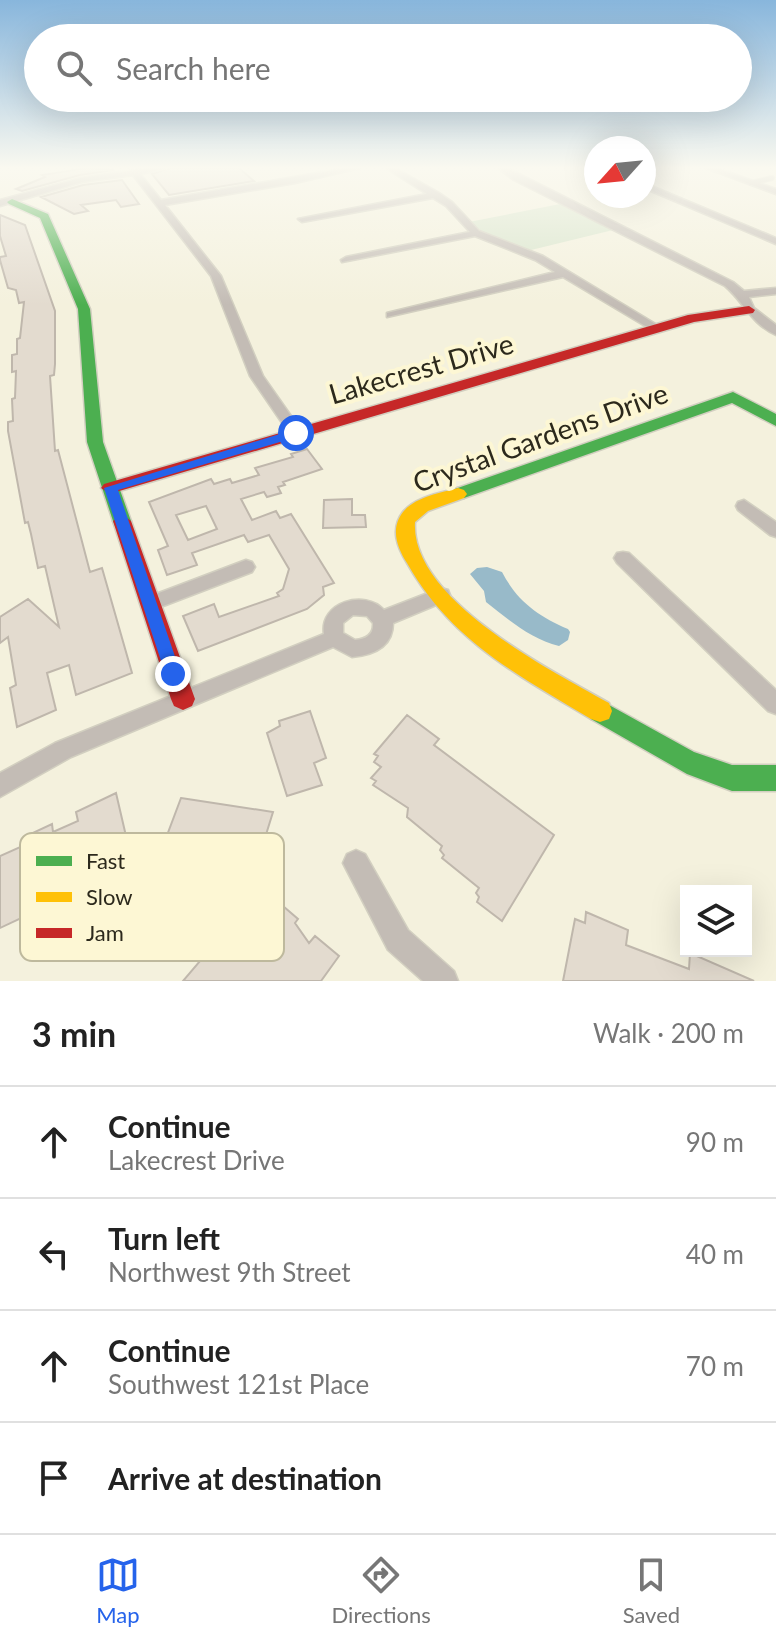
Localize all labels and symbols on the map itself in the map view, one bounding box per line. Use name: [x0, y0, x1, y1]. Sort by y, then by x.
north arrow: [584, 136, 656, 208]
street label: Lakecrest Drive: [325, 325, 517, 411]
street label: Crystal Gardens Drive: [408, 375, 672, 499]
route start: [278, 415, 314, 451]
route end: [155, 656, 191, 692]
legend: [20, 833, 284, 961]
text: Fast: [86, 847, 125, 874]
text: Slow: [86, 883, 133, 910]
text: Jam: [86, 919, 124, 946]

